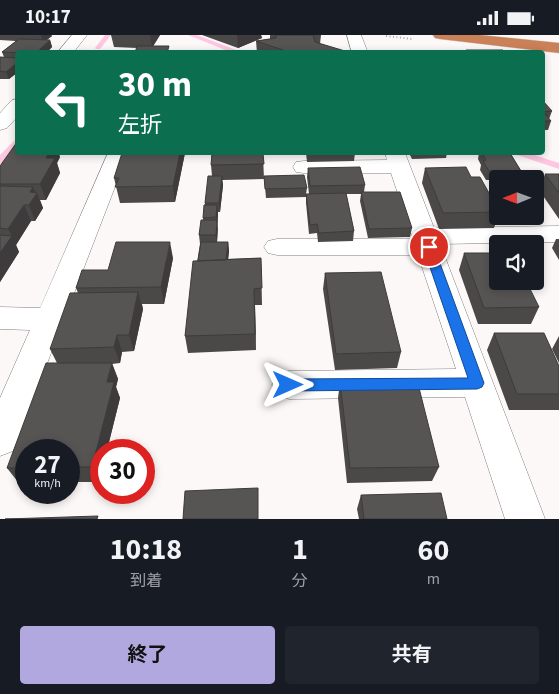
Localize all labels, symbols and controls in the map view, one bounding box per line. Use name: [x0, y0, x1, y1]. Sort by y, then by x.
text: 10:17: [25, 4, 71, 31]
text: 30 m: [118, 60, 192, 110]
icon: left: [35, 70, 100, 135]
text: 左折: [118, 109, 162, 141]
north arrow: [489, 170, 544, 225]
map controls: [489, 170, 544, 290]
pin: [408, 226, 450, 268]
icon: arrive: [415, 233, 443, 261]
button: sound: [489, 235, 544, 290]
position arrow: [261, 358, 313, 410]
speed limit sign: 30: [90, 439, 155, 504]
text: 27: [34, 447, 61, 483]
text: km/h: [34, 475, 61, 492]
text: 10:18: [110, 528, 182, 571]
text: 1: [292, 528, 308, 571]
text: 60: [418, 529, 449, 572]
text: m: [427, 568, 440, 590]
text: 到着: [130, 570, 162, 592]
text: 分: [292, 570, 308, 592]
button: 終了: [20, 626, 275, 684]
button: 共有: [285, 626, 539, 684]

